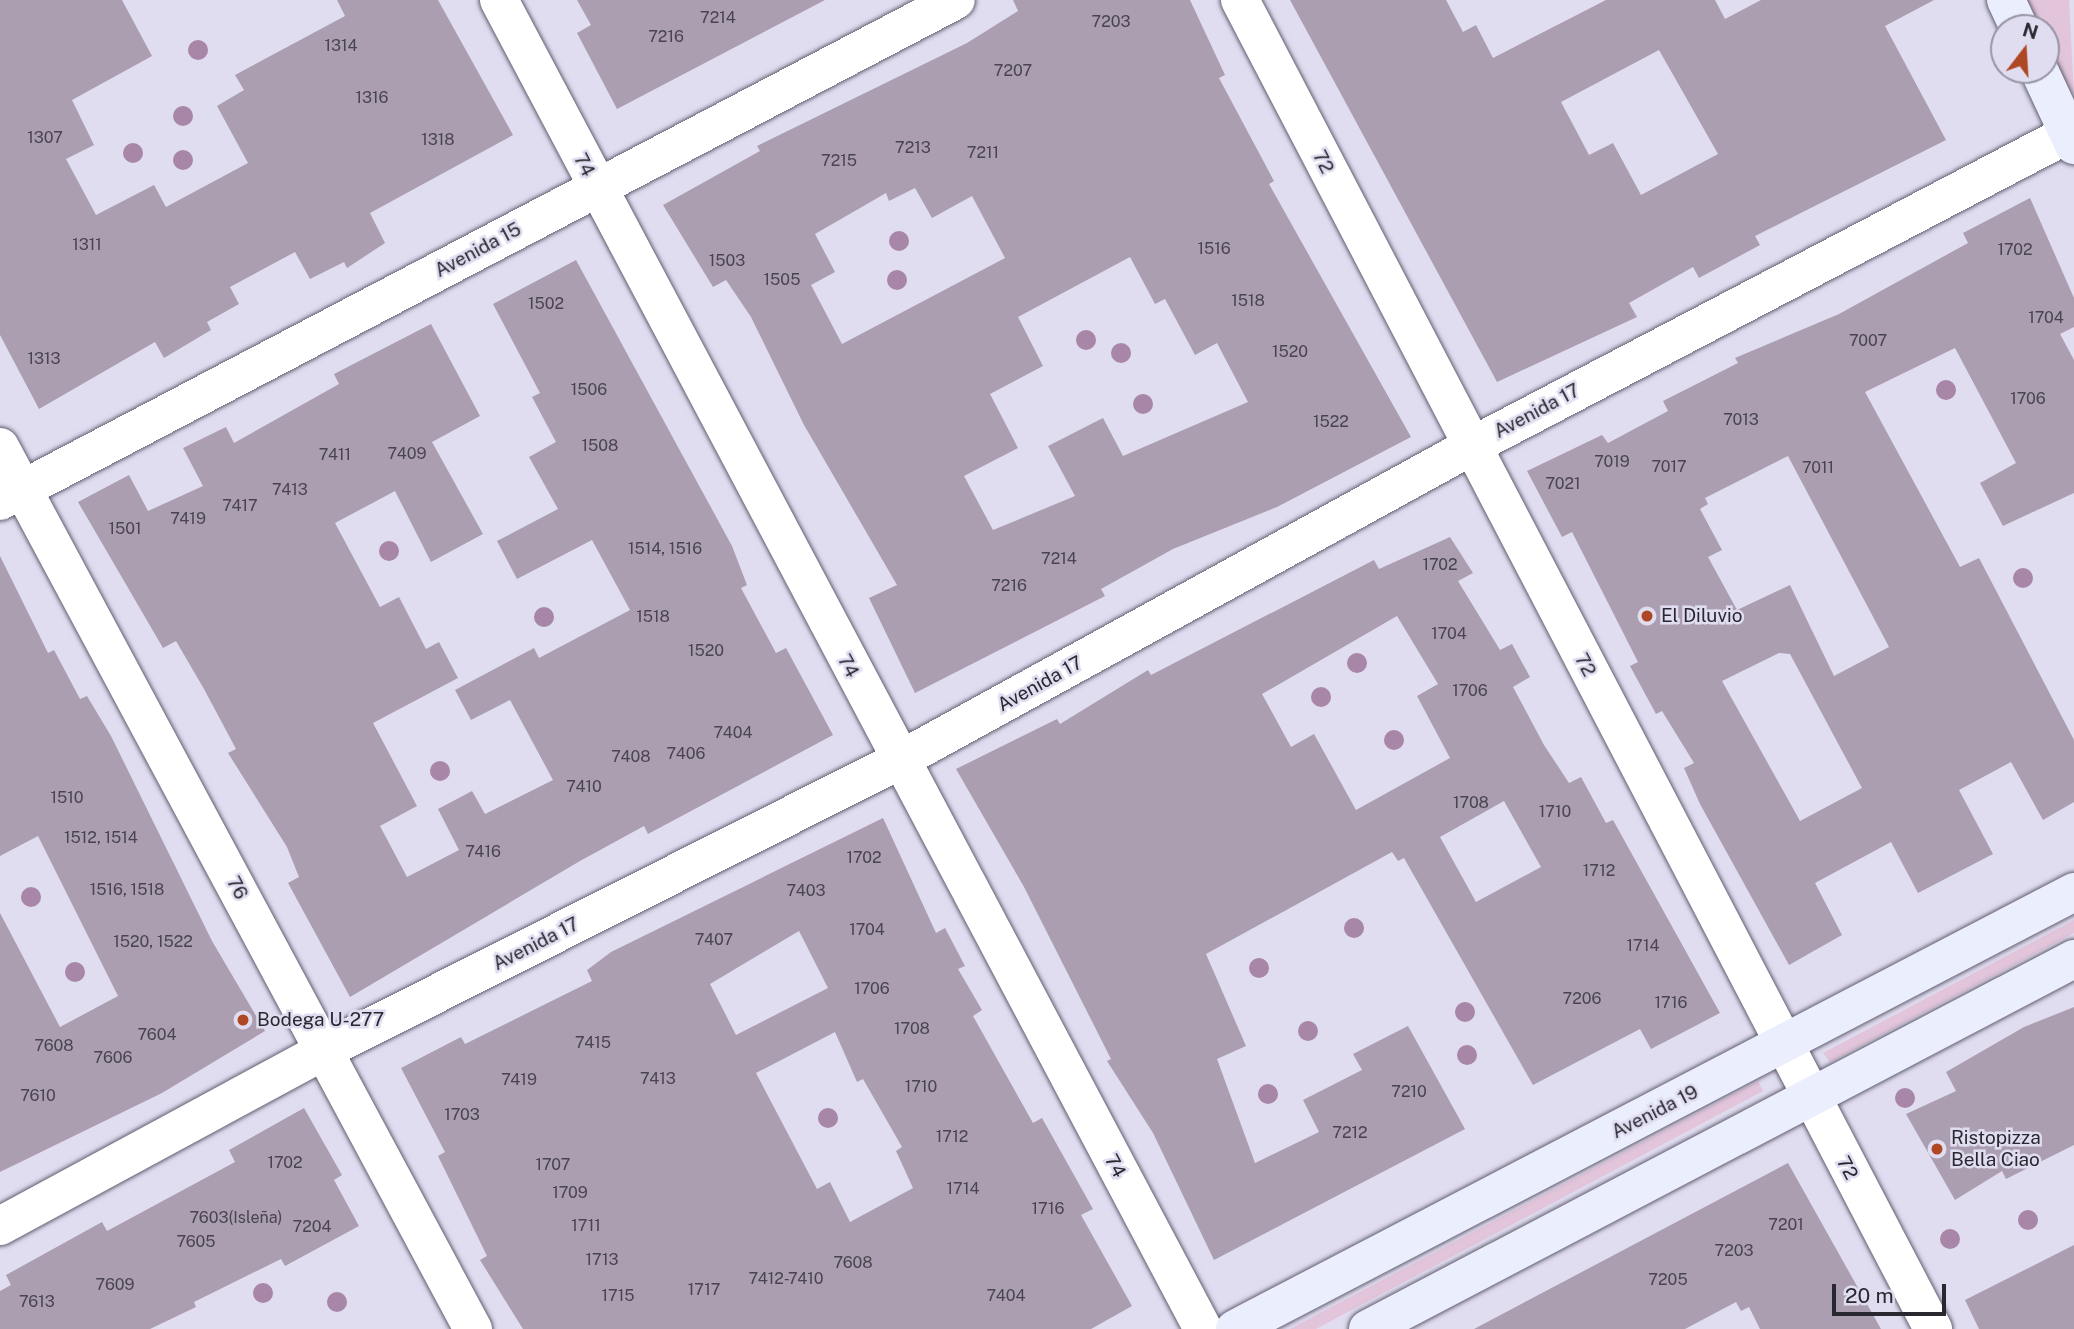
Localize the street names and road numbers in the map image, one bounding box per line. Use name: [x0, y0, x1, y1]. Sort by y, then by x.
street label: 72: [1308, 147, 1338, 177]
street label: 74: [569, 150, 599, 180]
street label: Avenida 15: [431, 218, 525, 282]
street label: Avenida 17: [1490, 379, 1584, 443]
street label: 72: [1570, 650, 1600, 680]
street label: 74: [833, 651, 863, 681]
street label: Avenida 17: [993, 651, 1087, 717]
street label: 76: [222, 873, 252, 903]
street label: Avenida 17: [489, 913, 583, 975]
street label: Avenida 19: [1608, 1080, 1702, 1144]
street label: 74: [1100, 1151, 1130, 1181]
street label: 72: [1832, 1153, 1862, 1183]

